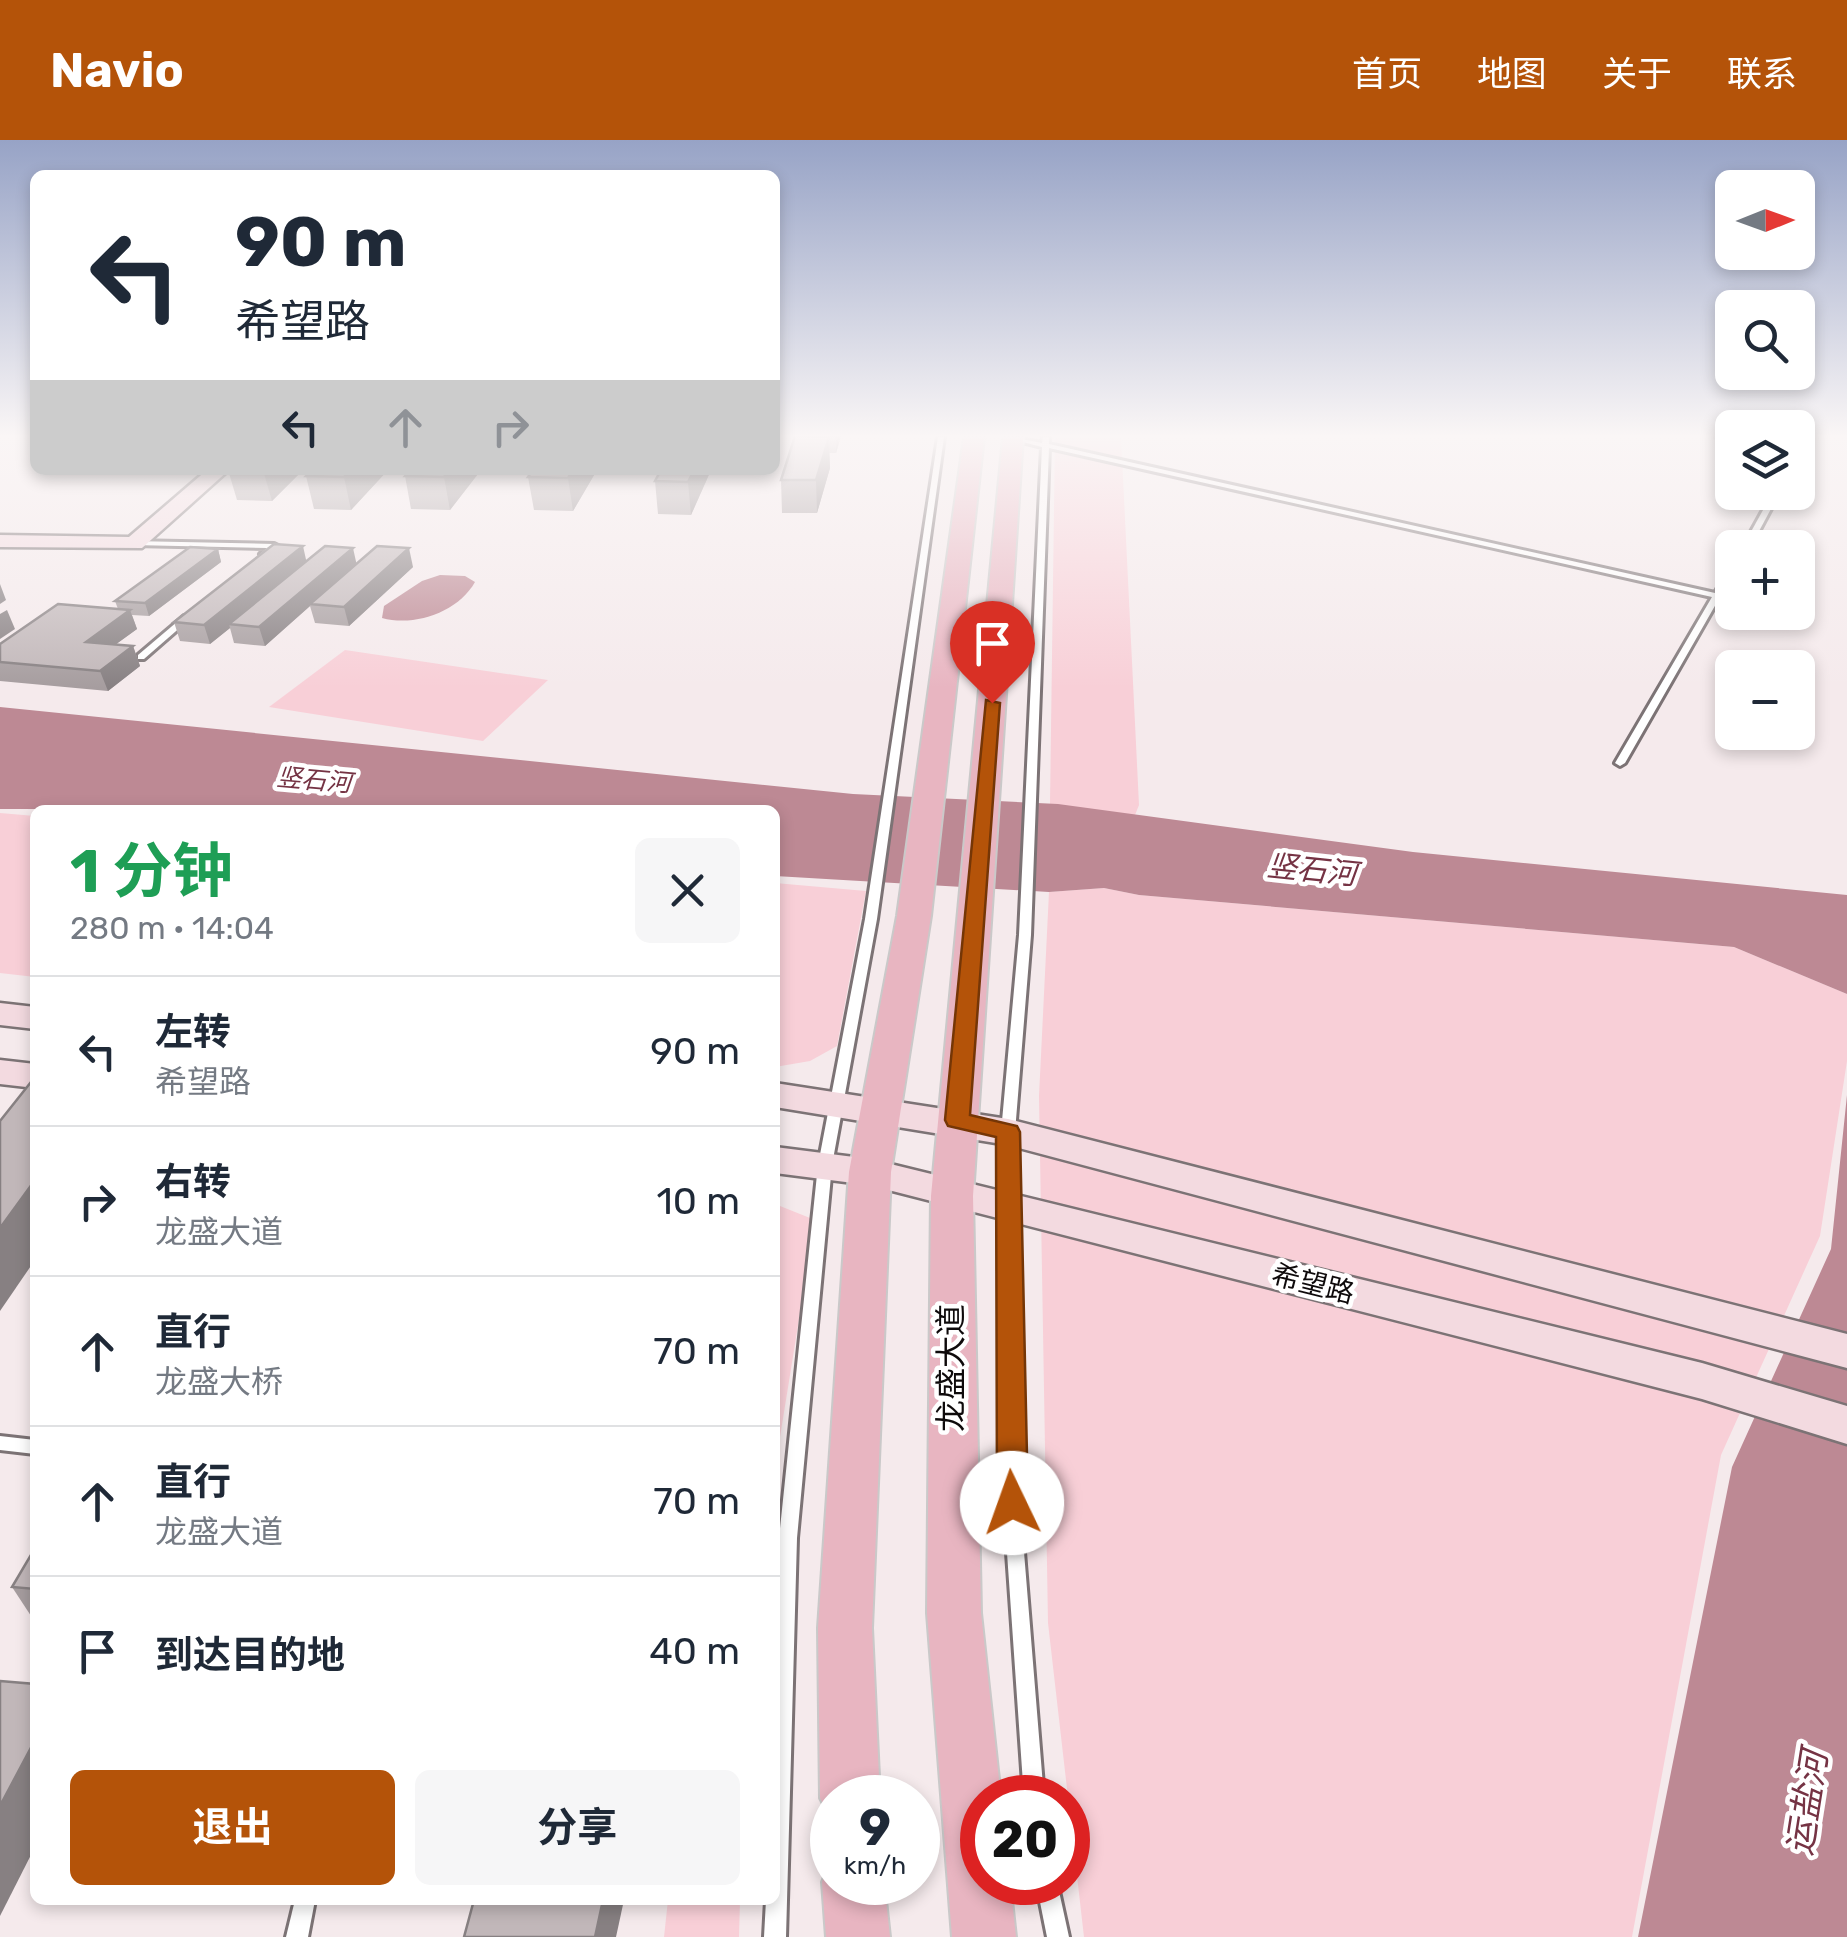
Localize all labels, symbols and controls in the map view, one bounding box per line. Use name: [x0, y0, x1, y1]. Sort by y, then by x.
text: Navio: [50, 42, 184, 99]
text: 首页: [1352, 53, 1422, 95]
text: 地图: [1477, 53, 1547, 95]
text: 关于: [1602, 53, 1672, 95]
text: 联系: [1727, 53, 1797, 95]
north arrow: [1715, 170, 1815, 270]
map controls: [1715, 170, 1815, 750]
text: 90 m: [235, 201, 407, 284]
icon: left: [70, 210, 200, 340]
button: search: [1715, 290, 1815, 390]
text: 希望路: [235, 295, 370, 348]
icon: left: [273, 400, 328, 455]
icon: ahead: [378, 400, 433, 455]
icon: right: [483, 400, 538, 455]
button: layers: [1715, 410, 1815, 510]
button: +: [1715, 530, 1815, 630]
pin: [950, 601, 1035, 704]
icon: arrive: [965, 616, 1020, 671]
button: −: [1715, 650, 1815, 750]
water label: 竖石河: [275, 762, 357, 798]
text: 1 分钟: [70, 836, 233, 907]
button: close: [635, 838, 740, 943]
water label: 竖石河: [1265, 847, 1364, 893]
text: 280 m · 14:04: [70, 909, 274, 947]
text: 左转: [155, 1009, 231, 1055]
icon: left: [70, 1024, 125, 1079]
text: 90 m: [650, 1028, 740, 1074]
text: 希望路: [155, 1063, 251, 1101]
text: 右转: [155, 1159, 231, 1205]
icon: right: [70, 1174, 125, 1229]
text: 10 m: [657, 1178, 740, 1224]
text: 龙盛大道: [155, 1213, 283, 1251]
street label: 希望路: [1268, 1258, 1358, 1310]
street label: 龙盛大道: [932, 1304, 970, 1432]
text: 直行: [155, 1309, 231, 1355]
icon: ahead: [70, 1324, 125, 1379]
text: 70 m: [653, 1328, 740, 1374]
text: 龙盛大桥: [155, 1363, 283, 1401]
position arrow: [960, 1451, 1064, 1555]
text: 直行: [155, 1459, 231, 1505]
icon: ahead: [70, 1474, 125, 1529]
text: 70 m: [653, 1478, 740, 1524]
text: 龙盛大道: [155, 1513, 283, 1551]
icon: arrive: [70, 1624, 125, 1679]
text: 40 m: [649, 1628, 740, 1674]
text: 到达目的地: [155, 1632, 345, 1678]
water label: 运盐河: [1778, 1742, 1837, 1858]
button: 退出: [70, 1770, 395, 1885]
button: 分享: [415, 1770, 740, 1885]
speed limit sign: 20: [960, 1775, 1090, 1905]
text: 9: [859, 1798, 891, 1858]
text: km/h: [844, 1851, 906, 1880]

